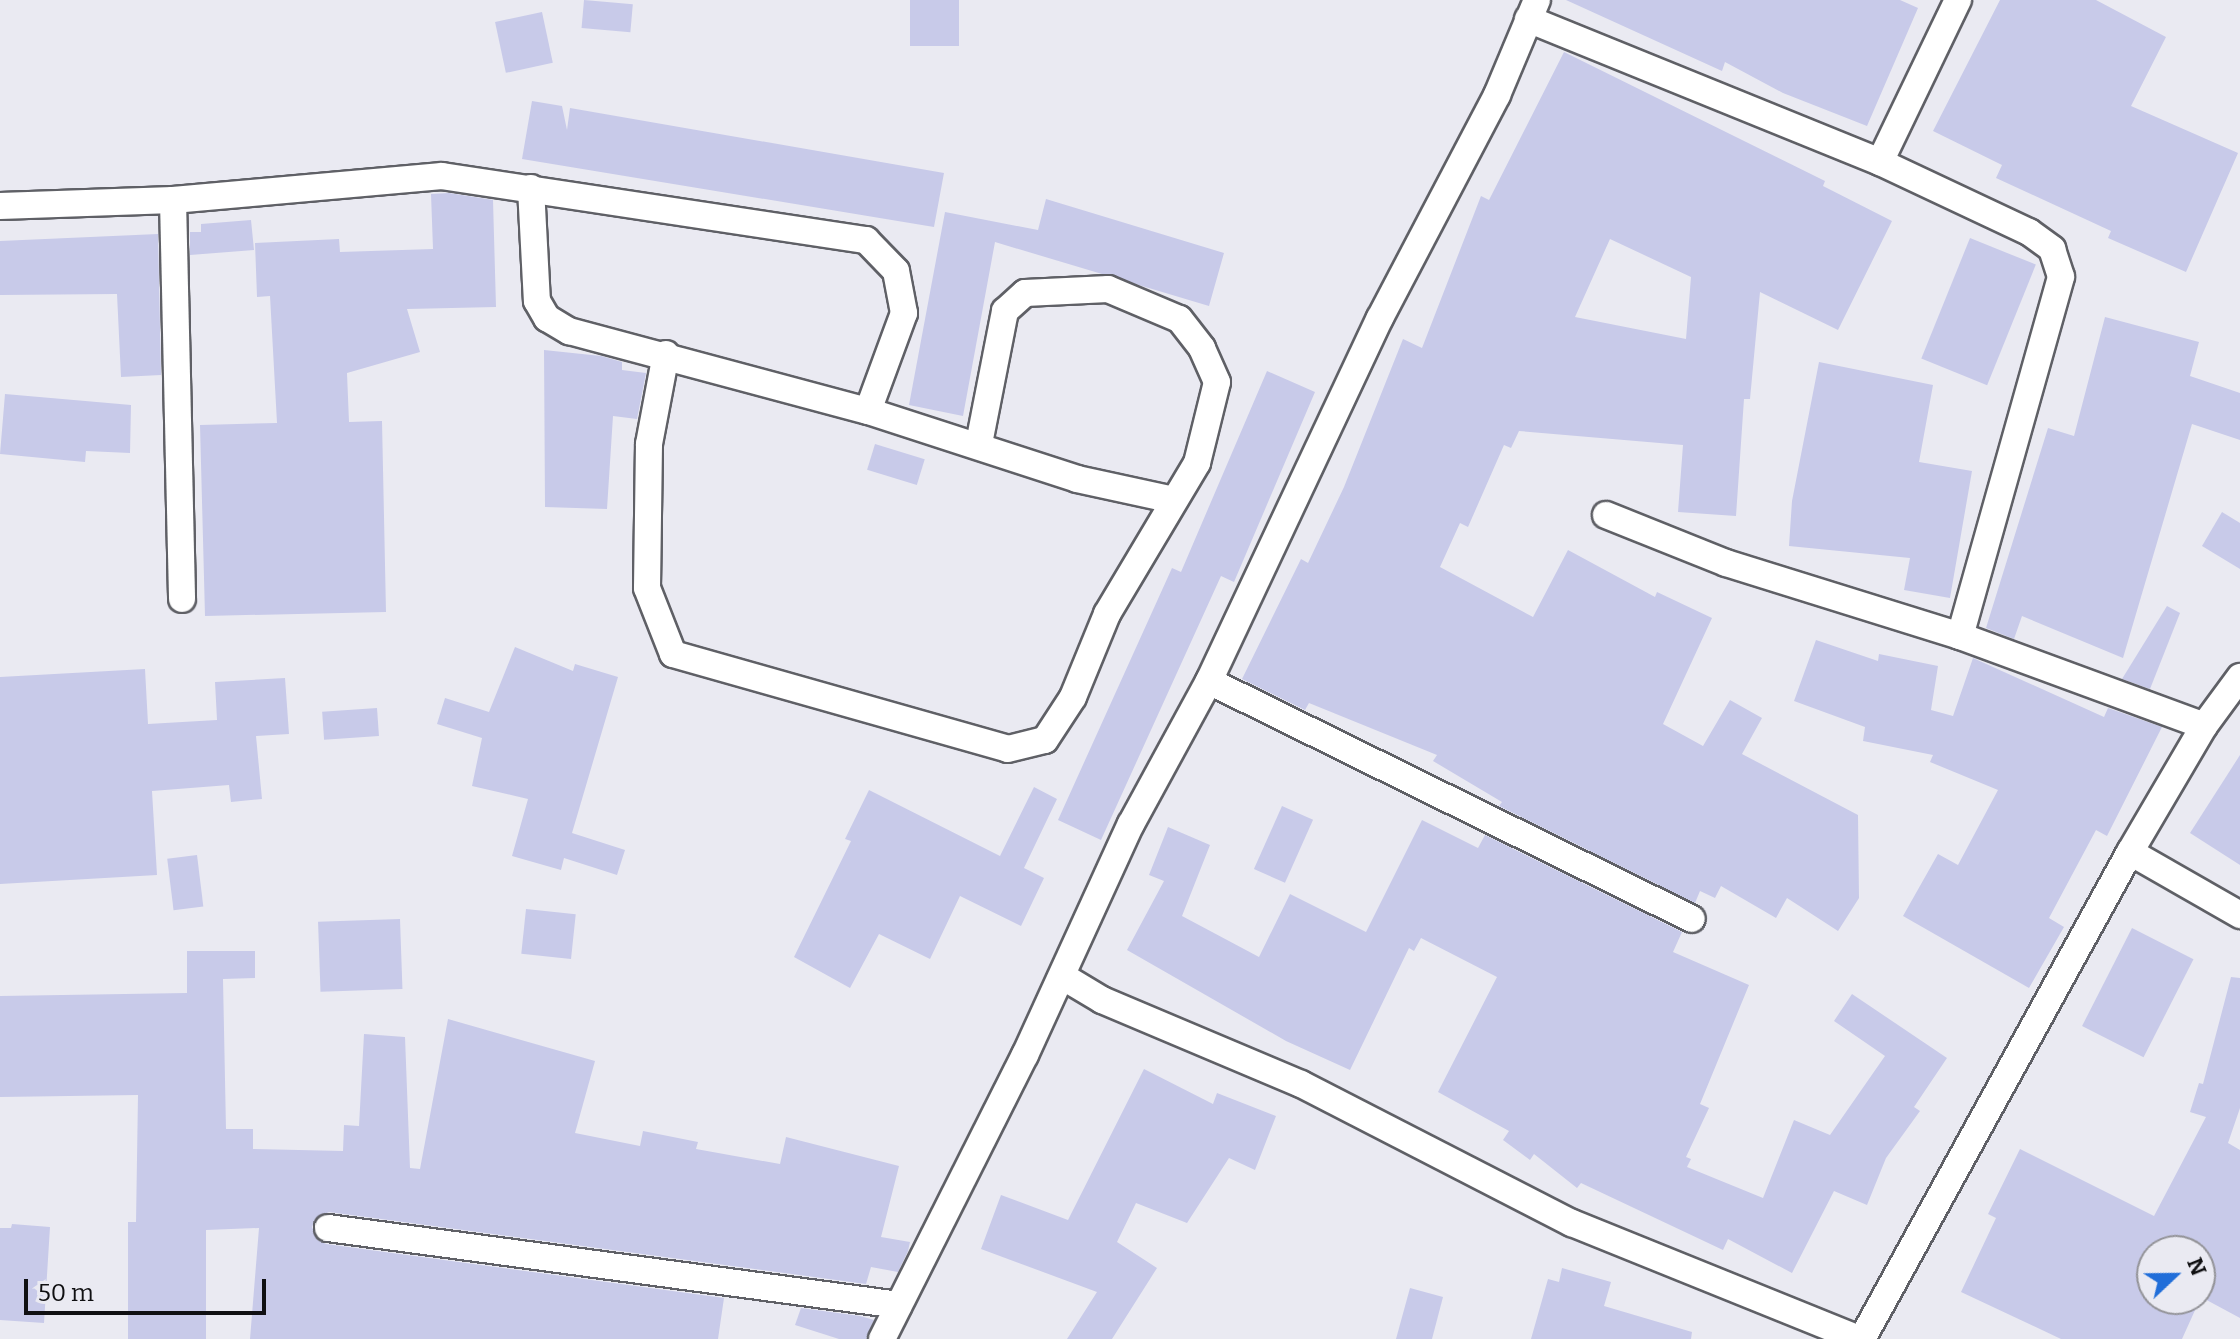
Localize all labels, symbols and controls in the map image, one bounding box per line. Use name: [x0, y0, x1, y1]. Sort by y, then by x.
north arrow: [2136, 1235, 2216, 1315]
text: N: [2181, 1254, 2213, 1279]
scale bar: [28, 1263, 270, 1313]
text: 50 m: [38, 1279, 94, 1307]

